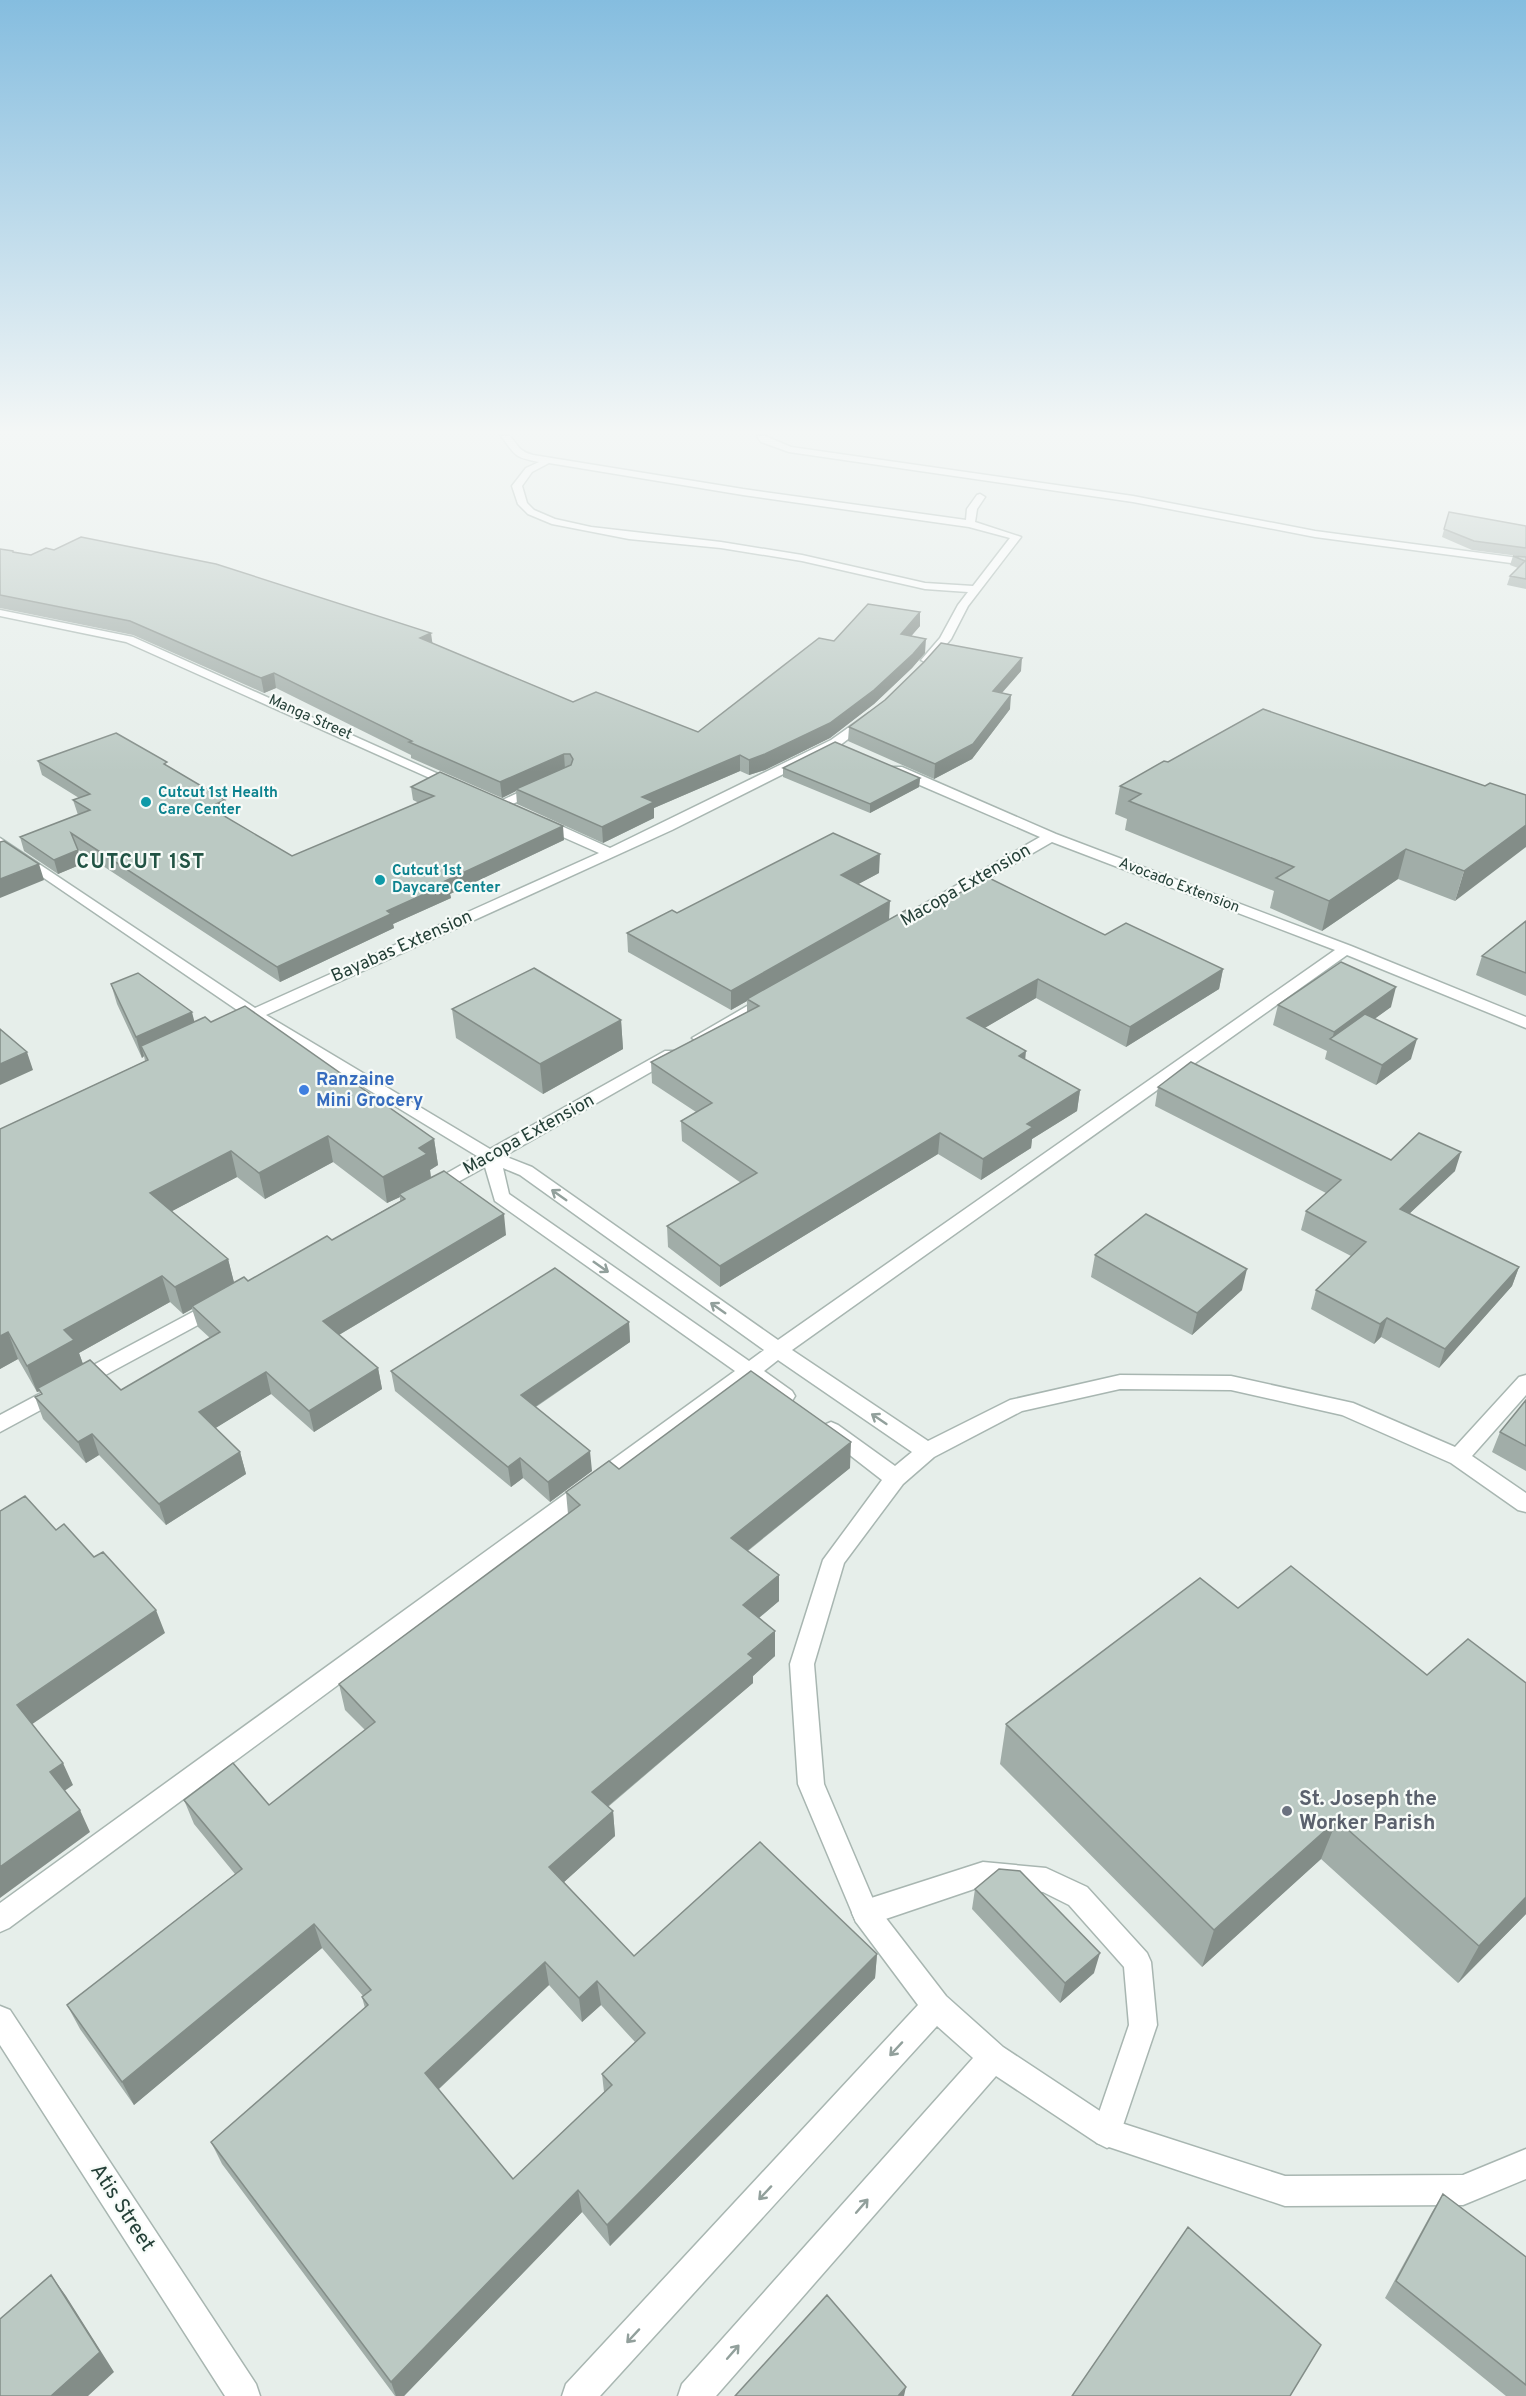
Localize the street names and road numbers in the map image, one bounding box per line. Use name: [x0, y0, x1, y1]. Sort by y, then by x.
street label: Manga Street: [265, 691, 355, 745]
street label: Macopa Extension: [897, 839, 1035, 933]
street label: Avocado Extension: [1116, 854, 1242, 918]
street label: Bayabas Extension: [328, 906, 476, 988]
street label: Macopa Extension: [459, 1089, 599, 1181]
street label: Atis Street: [84, 2159, 160, 2257]

